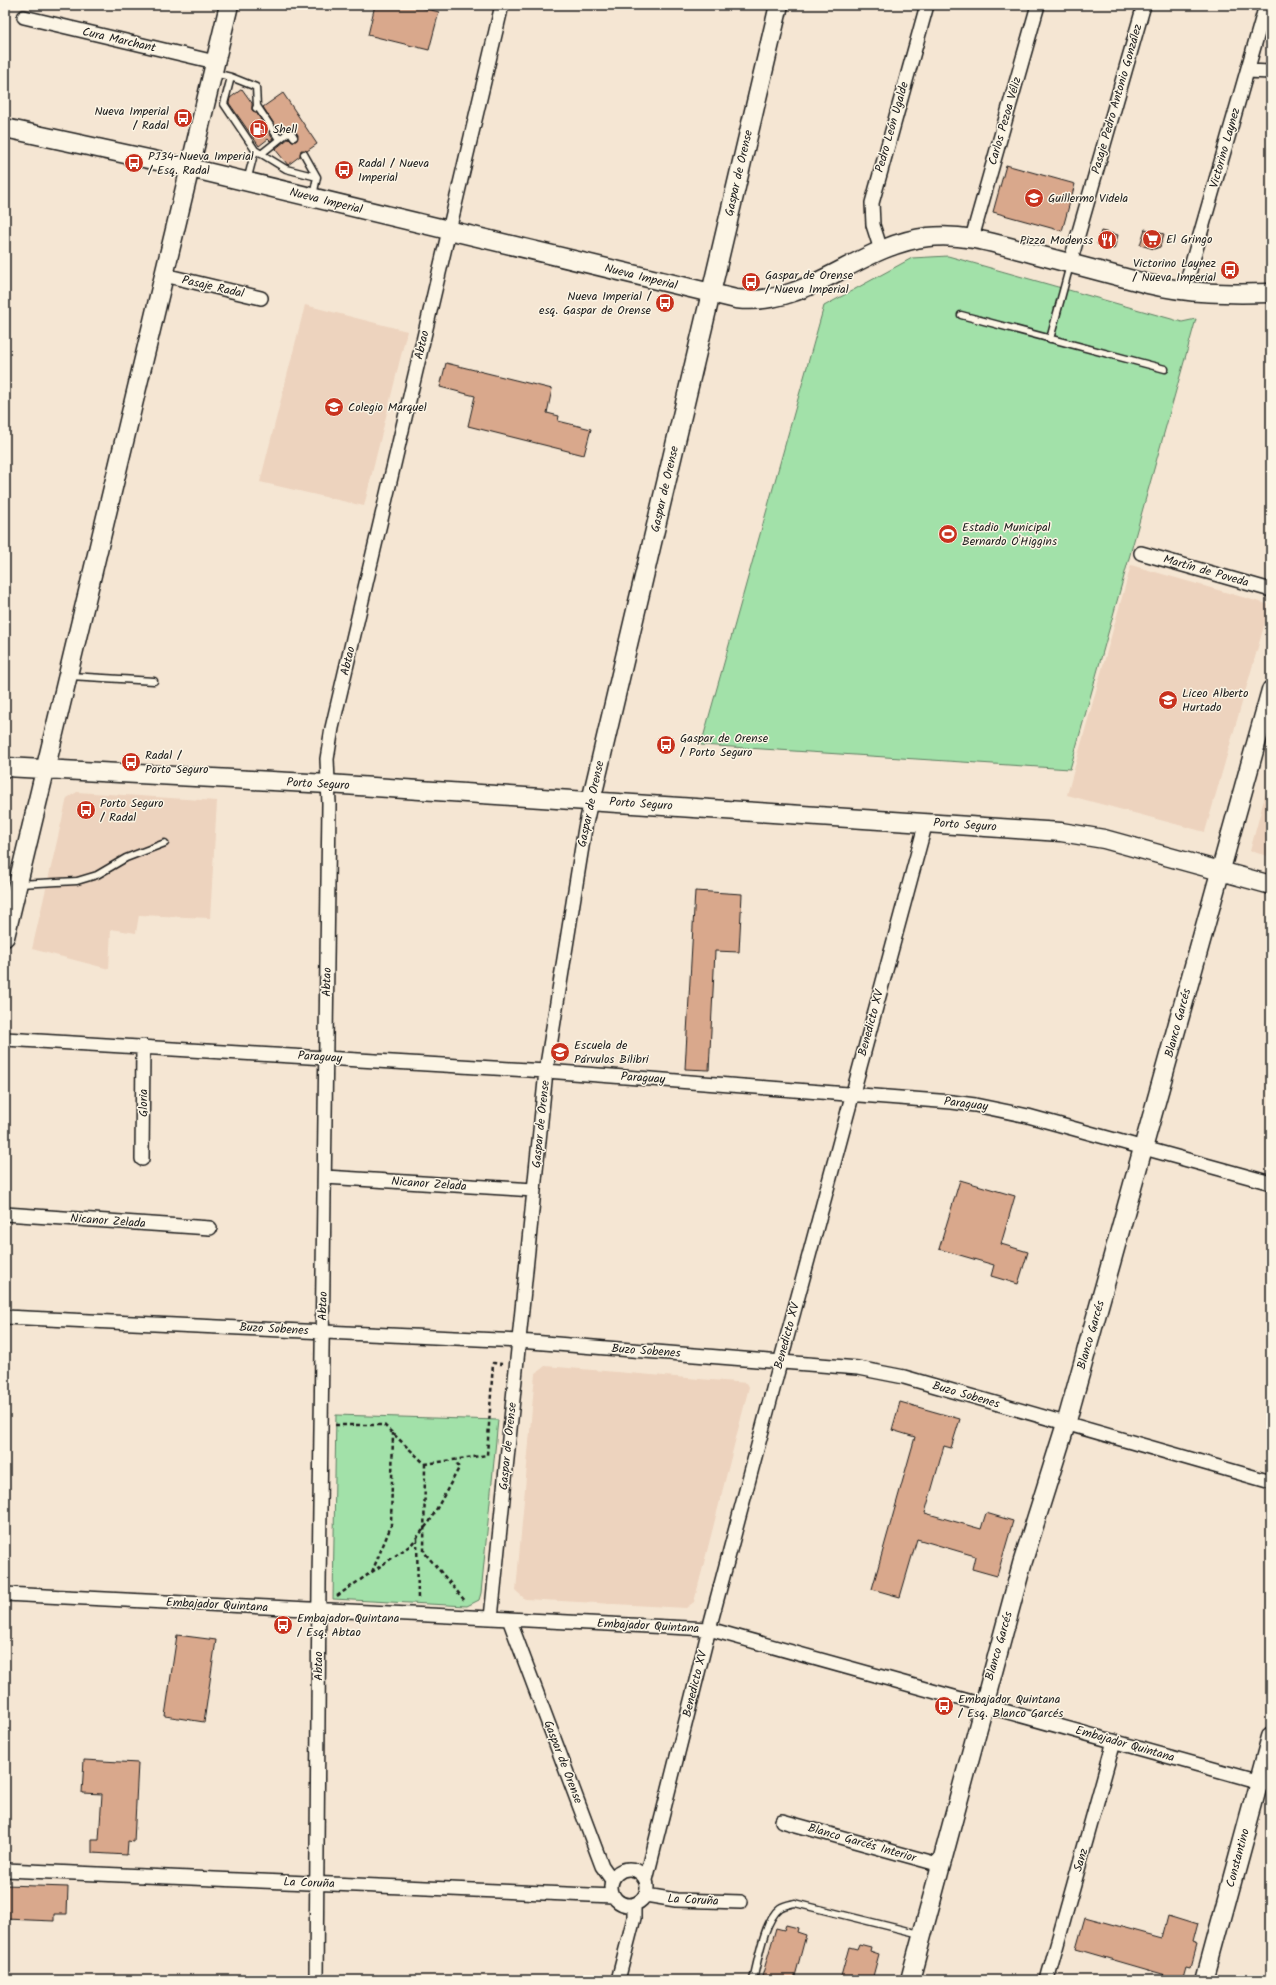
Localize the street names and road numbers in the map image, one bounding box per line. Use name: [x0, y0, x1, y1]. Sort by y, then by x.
street label: Cura Marchant: [80, 22, 158, 58]
street label: Pasaje Pedro Antonio González: [1086, 22, 1148, 176]
street label: Carlos Pezoa Véliz: [983, 75, 1027, 167]
street label: Pedro León Ugalde: [870, 79, 914, 175]
street label: Victorino Laynez: [1204, 105, 1246, 191]
street label: Gaspar de Orense: [720, 127, 758, 218]
street label: Nueva Imperial: [288, 183, 365, 219]
street label: Nueva Imperial: [603, 259, 680, 295]
street label: Pasaje Radal: [180, 271, 246, 303]
street label: Abtao: [409, 329, 435, 361]
street label: Gaspar de Orense: [646, 443, 684, 534]
street label: Martín de Poveda: [1161, 550, 1251, 592]
street label: Abtao: [335, 645, 361, 677]
street label: Gaspar de Orense: [573, 758, 610, 849]
street label: Porto Seguro: [286, 773, 350, 795]
street label: Porto Seguro: [609, 792, 673, 816]
street label: Porto Seguro: [933, 813, 997, 837]
street label: Abtao: [317, 967, 337, 997]
street label: Benedicto XV: [853, 986, 889, 1058]
street label: Blanco Garcés: [1160, 986, 1196, 1060]
street label: Paraguay: [297, 1046, 343, 1068]
street label: Paraguay: [620, 1067, 666, 1089]
street label: Gaspar de Orense: [527, 1079, 555, 1169]
street label: Gloria: [134, 1089, 153, 1117]
street label: Paraguay: [943, 1092, 990, 1116]
street label: Nicanor Zelada: [391, 1172, 468, 1196]
street label: Nicanor Zelada: [70, 1209, 147, 1233]
street label: Abtao: [313, 1291, 333, 1321]
street label: Blanco Garcés: [1072, 1298, 1110, 1372]
street label: Benedicto XV: [769, 1299, 805, 1371]
street label: Buzo Sobenes: [239, 1318, 309, 1340]
street label: Buzo Sobenes: [611, 1339, 681, 1363]
street label: Buzo Sobenes: [930, 1376, 1002, 1414]
street label: Gaspar de Orense: [494, 1401, 522, 1491]
street label: Embajador Quintana: [165, 1593, 269, 1617]
street label: Blanco Garcés: [980, 1609, 1018, 1683]
street label: Embajador Quintana: [596, 1614, 700, 1638]
street label: Benedicto XV: [678, 1647, 713, 1719]
street label: Abtao: [309, 1651, 328, 1681]
street label: Gaspar de Orense: [538, 1717, 588, 1807]
street label: Embajador Quintana: [1073, 1721, 1177, 1767]
street label: Blanco Garcés Interior: [806, 1818, 919, 1868]
street label: Constantino: [1221, 1826, 1255, 1890]
street label: Sanz: [1069, 1846, 1093, 1874]
street label: La Coruña: [283, 1873, 335, 1893]
street label: La Coruña: [667, 1889, 720, 1911]

